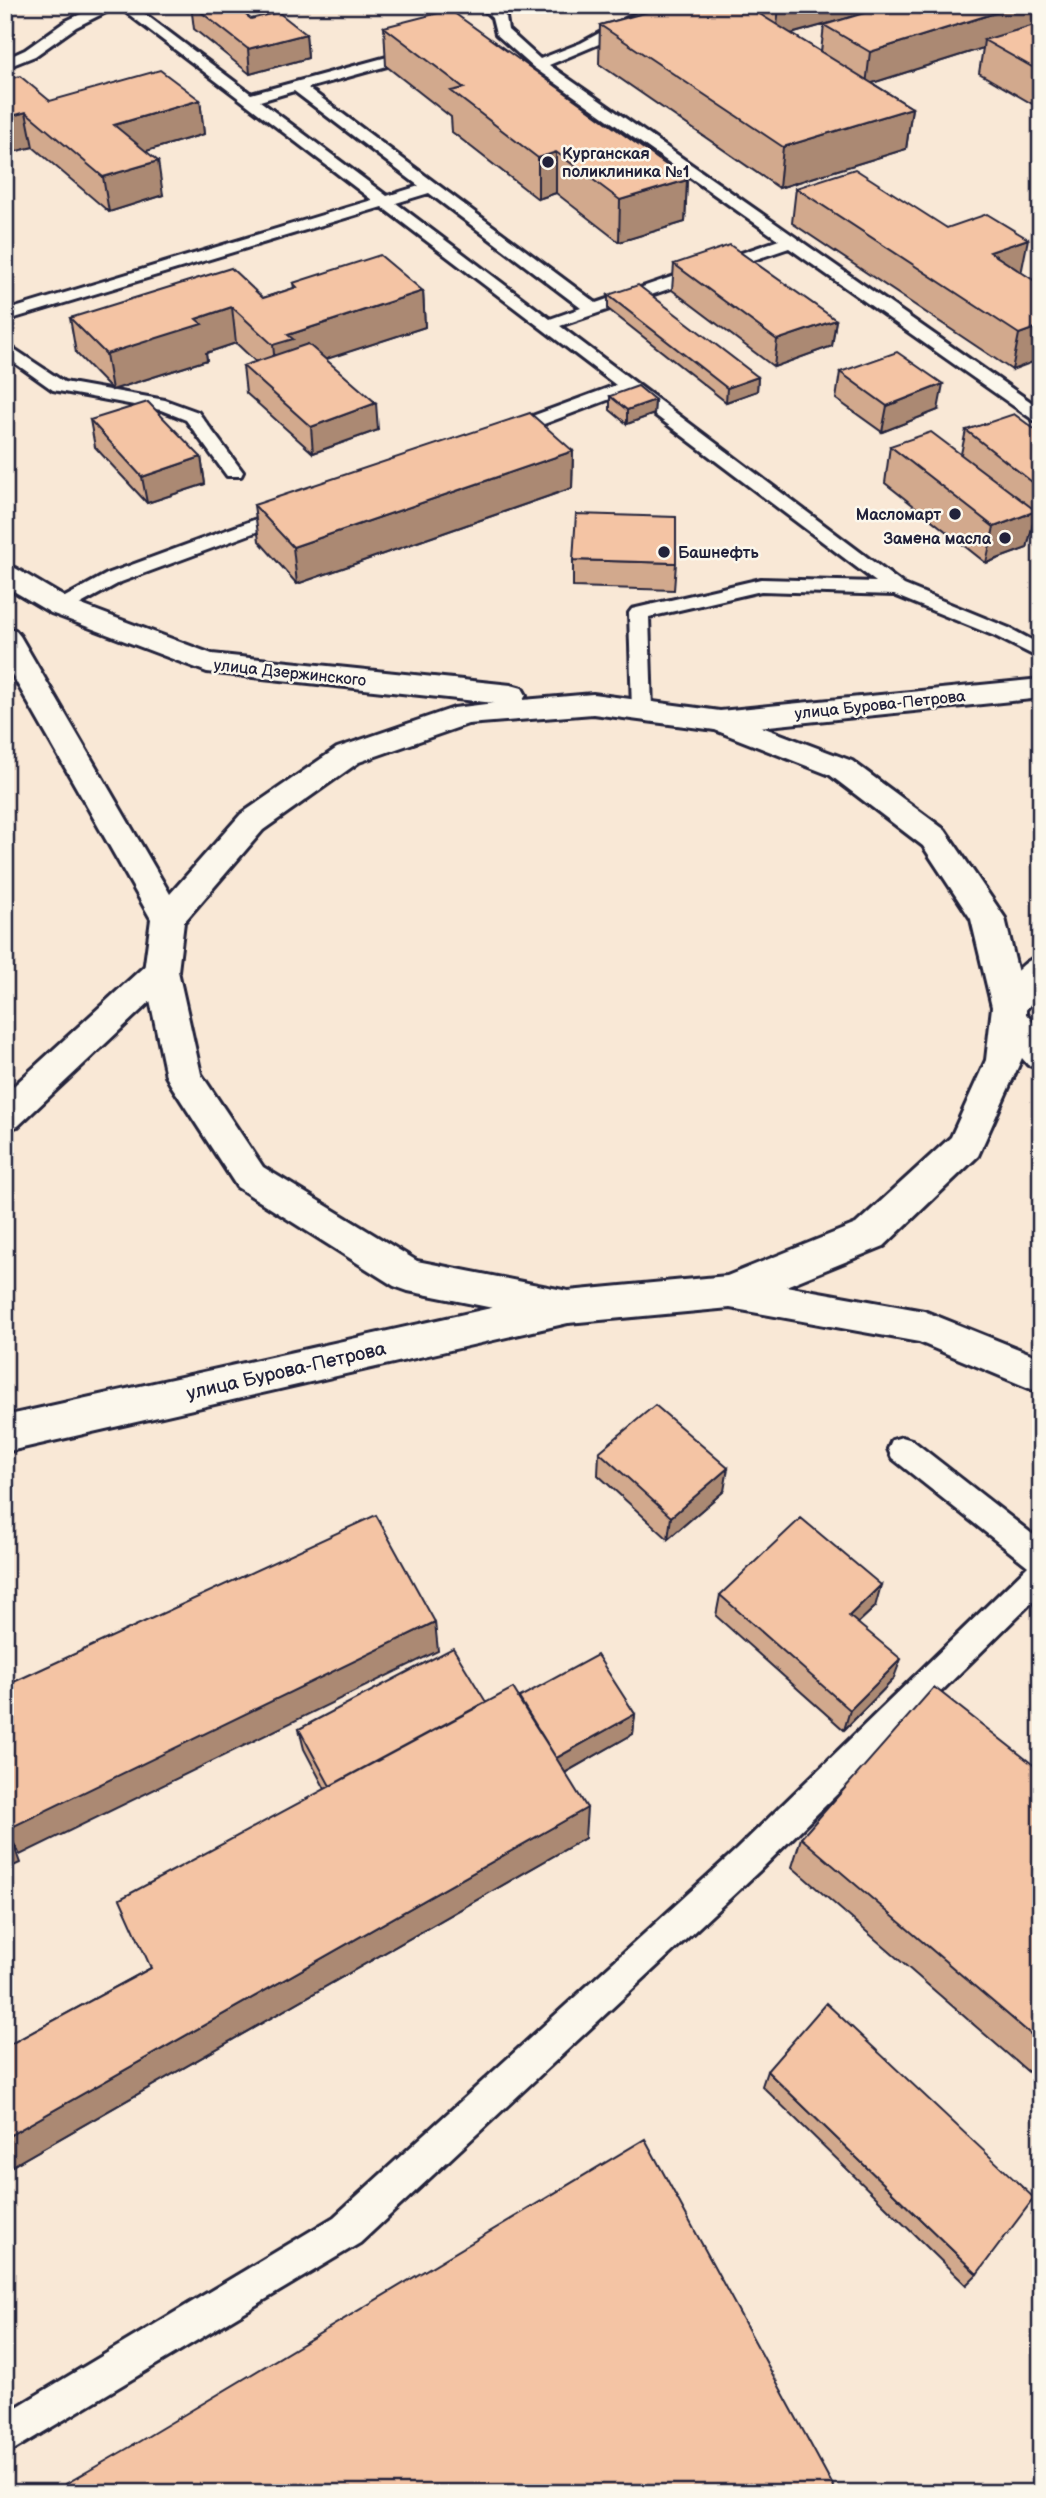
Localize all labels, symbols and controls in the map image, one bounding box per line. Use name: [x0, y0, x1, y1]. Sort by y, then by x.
place label: Курганская поликлиника №1: [562, 145, 690, 182]
marker: Курганская поликлиника №1: [540, 154, 556, 170]
place label: Масломарт: [856, 506, 941, 525]
marker: Масломарт: [947, 506, 963, 522]
place label: Замена масла: [883, 530, 992, 549]
marker: Замена масла: [997, 530, 1013, 546]
marker: Башнефть: [656, 544, 672, 560]
place label: Башнефть: [678, 544, 759, 563]
street label: улица Дзержинского: [213, 656, 367, 691]
street label: улица Бурова-Петрова: [794, 687, 967, 724]
street label: улица Бурова-Петрова: [184, 1337, 388, 1406]

